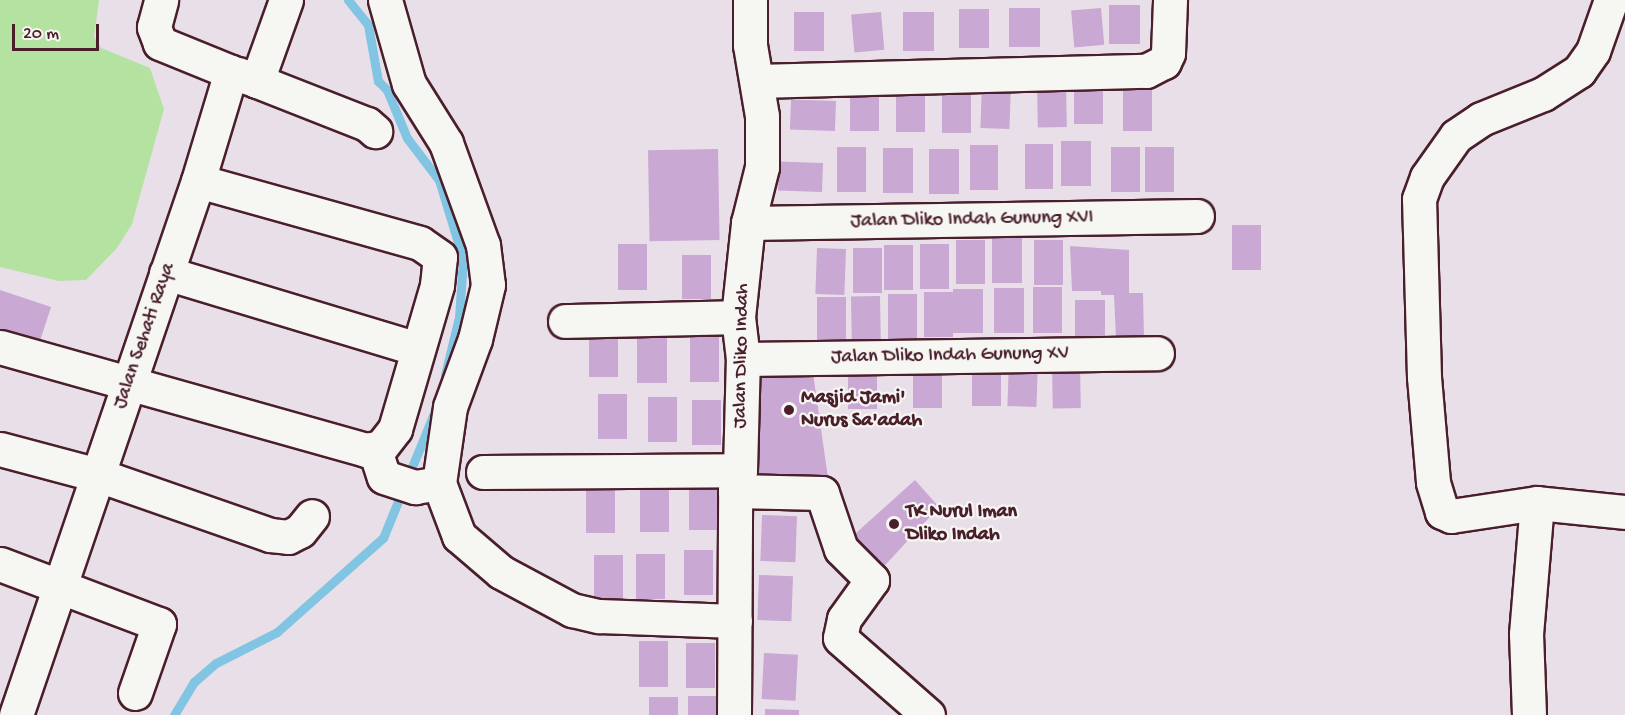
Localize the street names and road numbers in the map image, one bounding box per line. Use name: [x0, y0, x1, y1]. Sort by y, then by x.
street label: Jalan Dliko Indah Gunung XVI: [850, 206, 1094, 234]
street label: Jalan Sehati Raya: [109, 260, 181, 412]
street label: Jalan Dliko Indah: [729, 283, 755, 429]
street label: Jalan Dliko Indah Gunung XV: [831, 342, 1069, 370]

